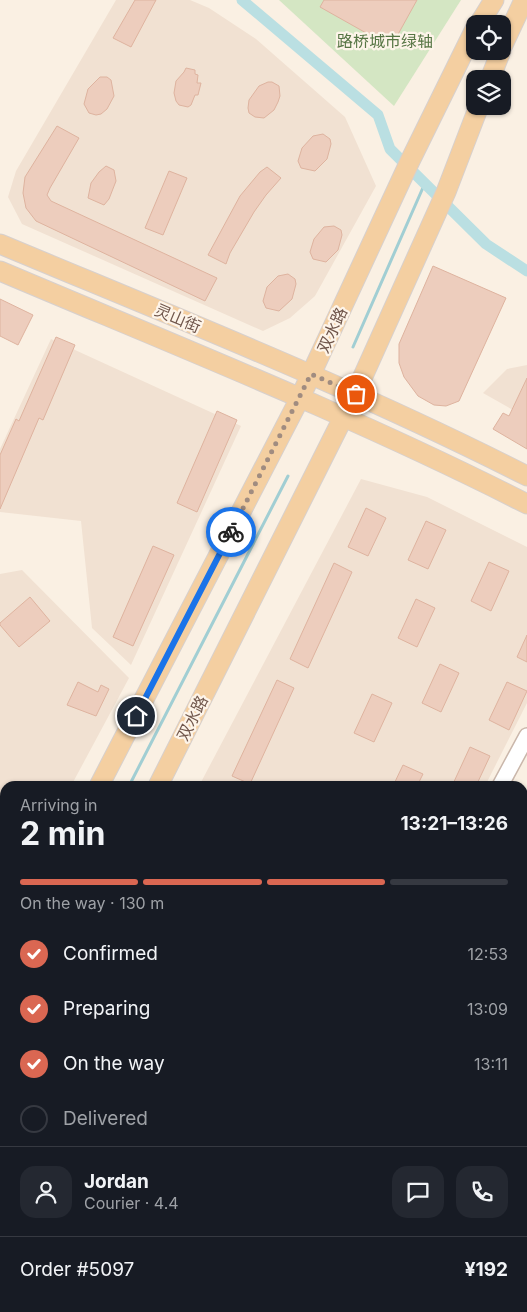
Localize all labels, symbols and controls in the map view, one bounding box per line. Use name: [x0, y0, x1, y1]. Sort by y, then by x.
map controls: [466, 15, 511, 115]
button: locate: [466, 15, 511, 60]
park label: 路桥城市绿轴: [337, 31, 433, 51]
button: layers: [466, 70, 511, 115]
street label: 灵山街: [152, 299, 204, 337]
street label: 双水路: [313, 304, 351, 356]
pin: [335, 373, 377, 415]
icon: bag: [342, 380, 370, 408]
courier: [206, 507, 256, 557]
icon: bike: [217, 518, 245, 546]
street label: 双水路: [172, 692, 212, 744]
pin: [115, 695, 157, 737]
icon: home: [122, 702, 150, 730]
text: Arriving in: [20, 795, 97, 815]
text: 13:21–13:26: [400, 812, 508, 835]
text: 2 min: [20, 814, 106, 853]
text: On the way · 130 m: [20, 893, 164, 913]
icon: check: [20, 940, 48, 968]
text: Confirmed: [63, 942, 158, 965]
text: 12:53: [468, 944, 508, 964]
icon: check: [20, 995, 48, 1023]
text: Preparing: [63, 997, 150, 1020]
text: 13:09: [467, 999, 508, 1019]
icon: check: [20, 1050, 48, 1078]
text: On the way: [63, 1052, 165, 1075]
text: 13:11: [474, 1054, 508, 1074]
text: Delivered: [63, 1107, 148, 1130]
button: person: [20, 1166, 72, 1218]
button: chat: [392, 1166, 444, 1218]
button: phone: [456, 1166, 508, 1218]
text: Jordan: [84, 1170, 149, 1193]
text: Courier · 4.4: [84, 1193, 179, 1213]
text: Order #5097: [20, 1258, 134, 1281]
text: ¥192: [465, 1258, 508, 1281]

